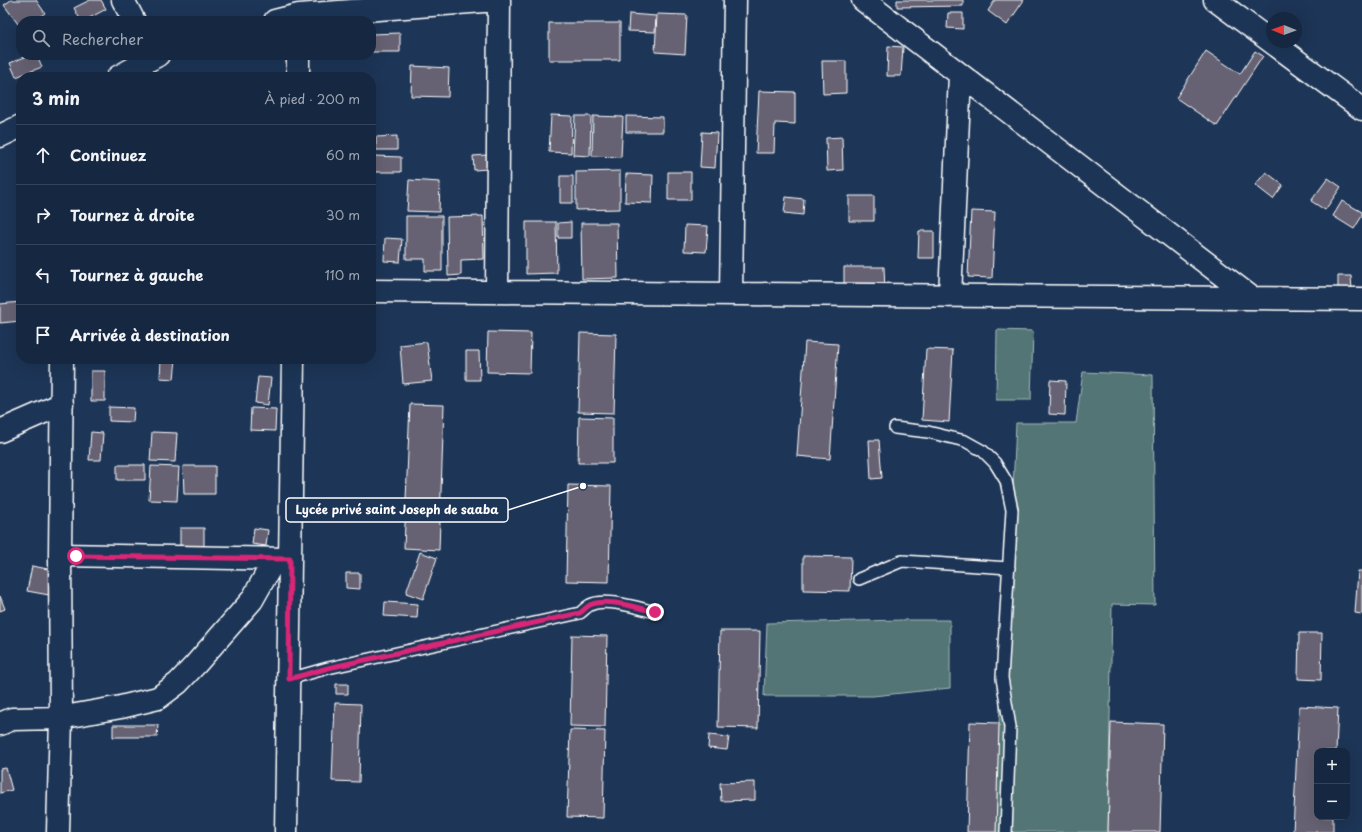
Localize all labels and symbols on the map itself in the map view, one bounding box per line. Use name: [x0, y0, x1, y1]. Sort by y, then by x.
north arrow: [1266, 12, 1302, 48]
callout: Lycée privé saint Joseph de saaba: [286, 498, 508, 522]
text: Lycée privé saint Joseph de saaba: [295, 500, 499, 518]
route start: [67, 547, 85, 565]
route end: [646, 603, 664, 621]

